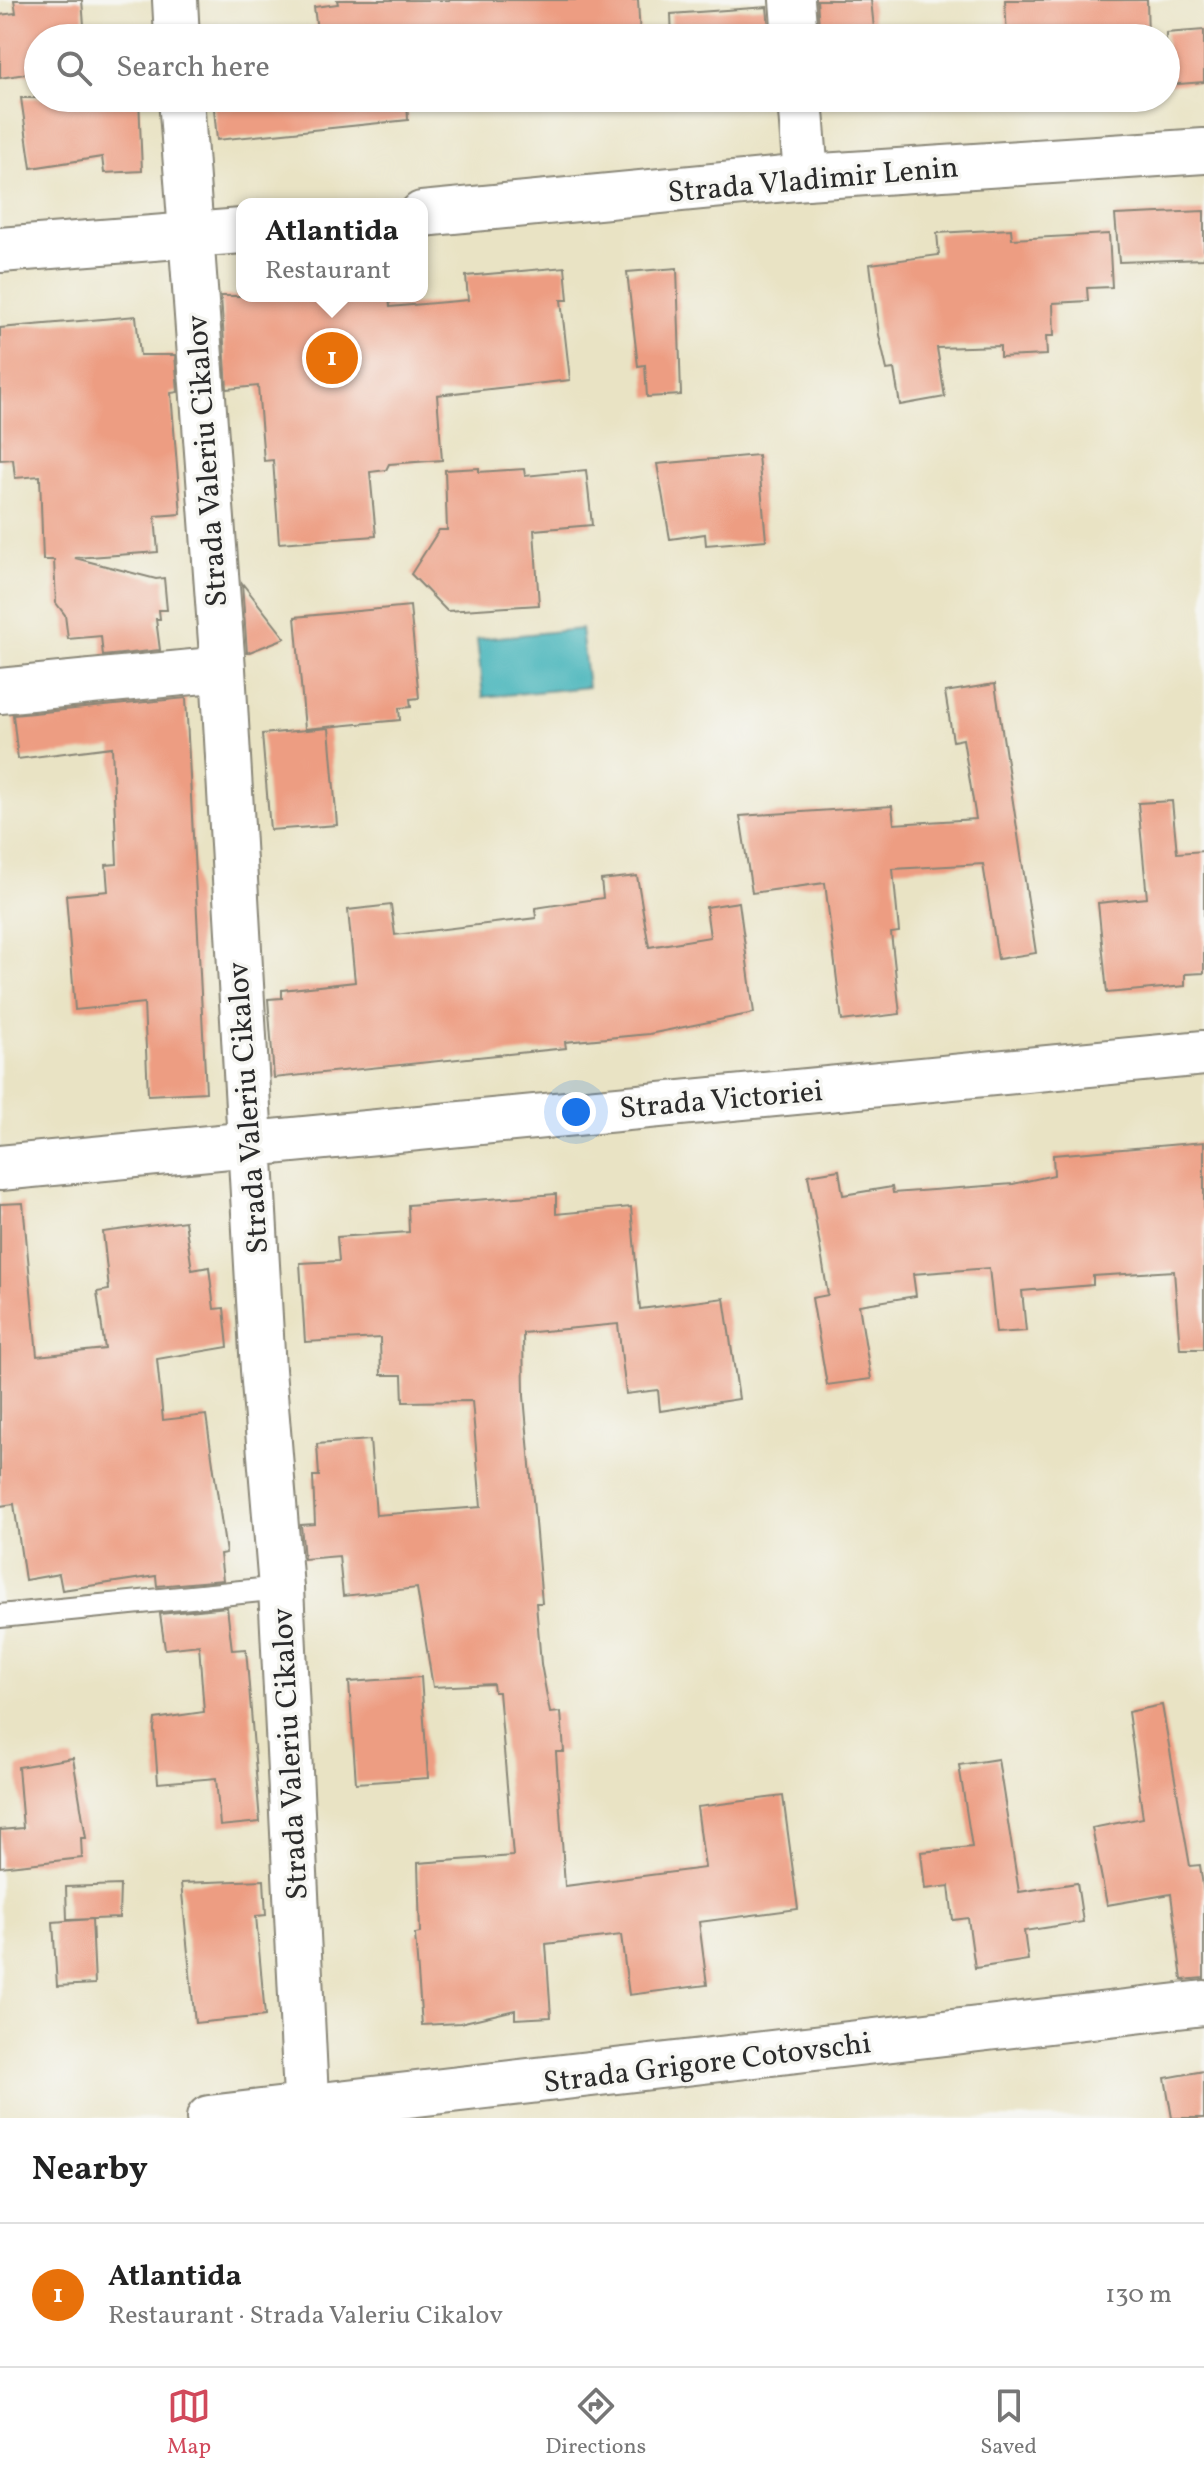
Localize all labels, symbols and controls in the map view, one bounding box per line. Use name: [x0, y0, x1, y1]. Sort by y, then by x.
search box: [24, 24, 1180, 112]
icon: search: [52, 46, 96, 90]
text: Search here: [116, 47, 270, 89]
street label: Strada Vladimir Lenin: [666, 147, 960, 215]
popup: [236, 198, 428, 302]
text: Atlantida: [265, 211, 399, 253]
text: Restaurant: [265, 253, 391, 289]
street label: Strada Valeriu Cikalov: [177, 313, 239, 608]
pin: 1: [306, 328, 358, 388]
street label: Strada Valeriu Cikalov: [218, 960, 280, 1255]
street label: Strada Victoriei: [618, 1071, 825, 1131]
your location: [556, 1092, 596, 1132]
street label: Strada Valeriu Cikalov: [262, 1607, 320, 1901]
street label: Strada Grigore Cotovschi: [541, 2023, 873, 2105]
text: Nearby: [32, 2147, 148, 2194]
text: Atlantida: [108, 2256, 242, 2298]
text: 1: [53, 2277, 63, 2313]
text: 130 m: [1105, 2277, 1172, 2313]
text: Restaurant · Strada Valeriu Cikalov: [108, 2298, 503, 2334]
tab: Map: [167, 2384, 211, 2463]
tab: Directions: [545, 2384, 646, 2463]
tab: Saved: [980, 2384, 1037, 2463]

